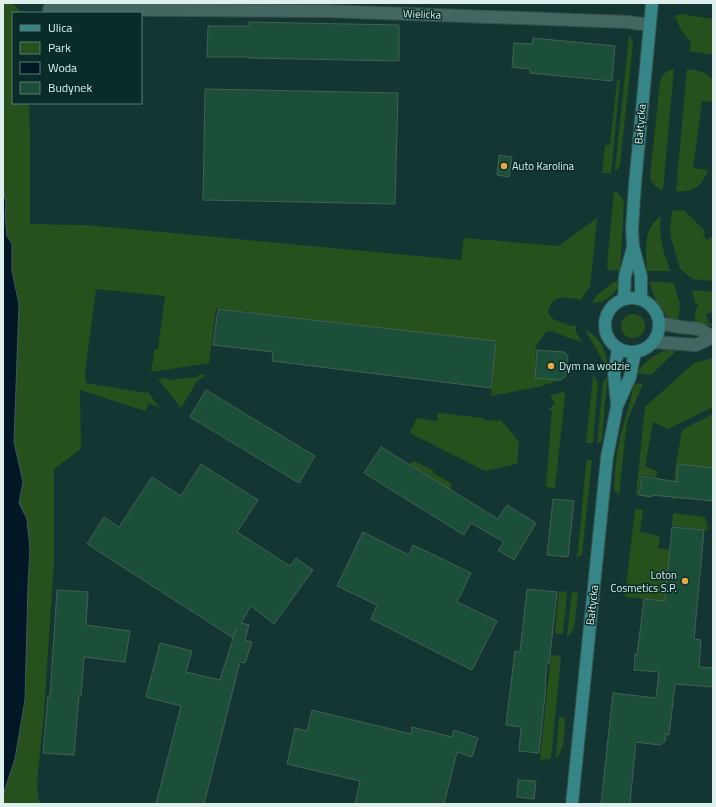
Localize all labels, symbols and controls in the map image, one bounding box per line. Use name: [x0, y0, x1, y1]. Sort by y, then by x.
street label: Wielicka: [403, 5, 442, 23]
legend: [12, 12, 142, 104]
text: Ulica: [48, 18, 72, 37]
text: Park: [48, 38, 71, 57]
text: Woda: [48, 58, 77, 77]
text: Budynek: [48, 78, 92, 97]
street label: Bałtycka: [630, 103, 650, 145]
place label: Auto Karolina: [512, 158, 575, 174]
marker: Auto Karolina: [499, 161, 509, 171]
place label: Dym na wodzie: [559, 358, 630, 374]
marker: Dym na wodzie: [546, 361, 556, 371]
place label: Loton Cosmetics S.P.: [611, 567, 677, 596]
marker: Loton Cosmetics S.P.: [680, 576, 690, 586]
street label: Bałtycka: [582, 584, 602, 626]

